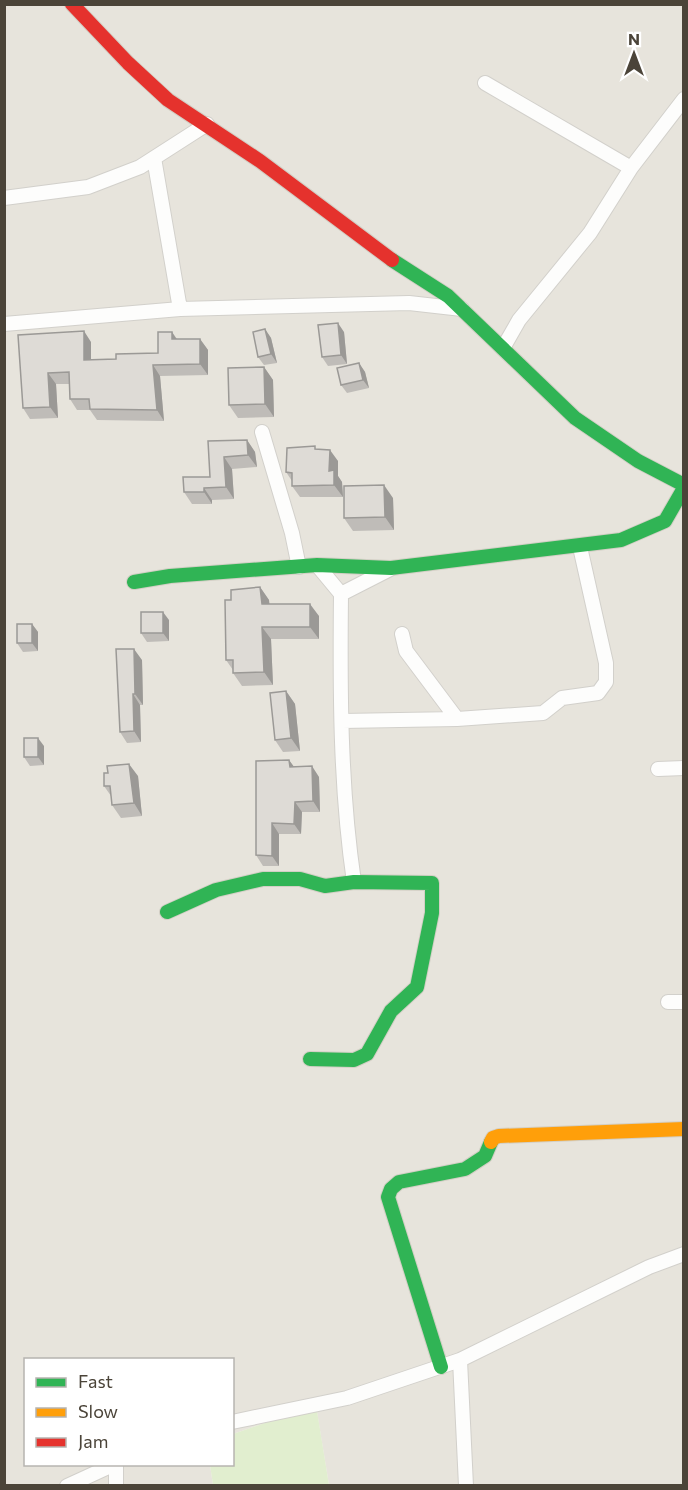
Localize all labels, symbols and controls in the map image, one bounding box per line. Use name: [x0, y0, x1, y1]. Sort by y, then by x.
north arrow: [604, 24, 664, 84]
text: N: [628, 29, 640, 48]
legend: [24, 1358, 234, 1466]
text: Fast: [78, 1370, 113, 1392]
text: Slow: [78, 1400, 118, 1422]
text: Jam: [78, 1430, 108, 1452]

